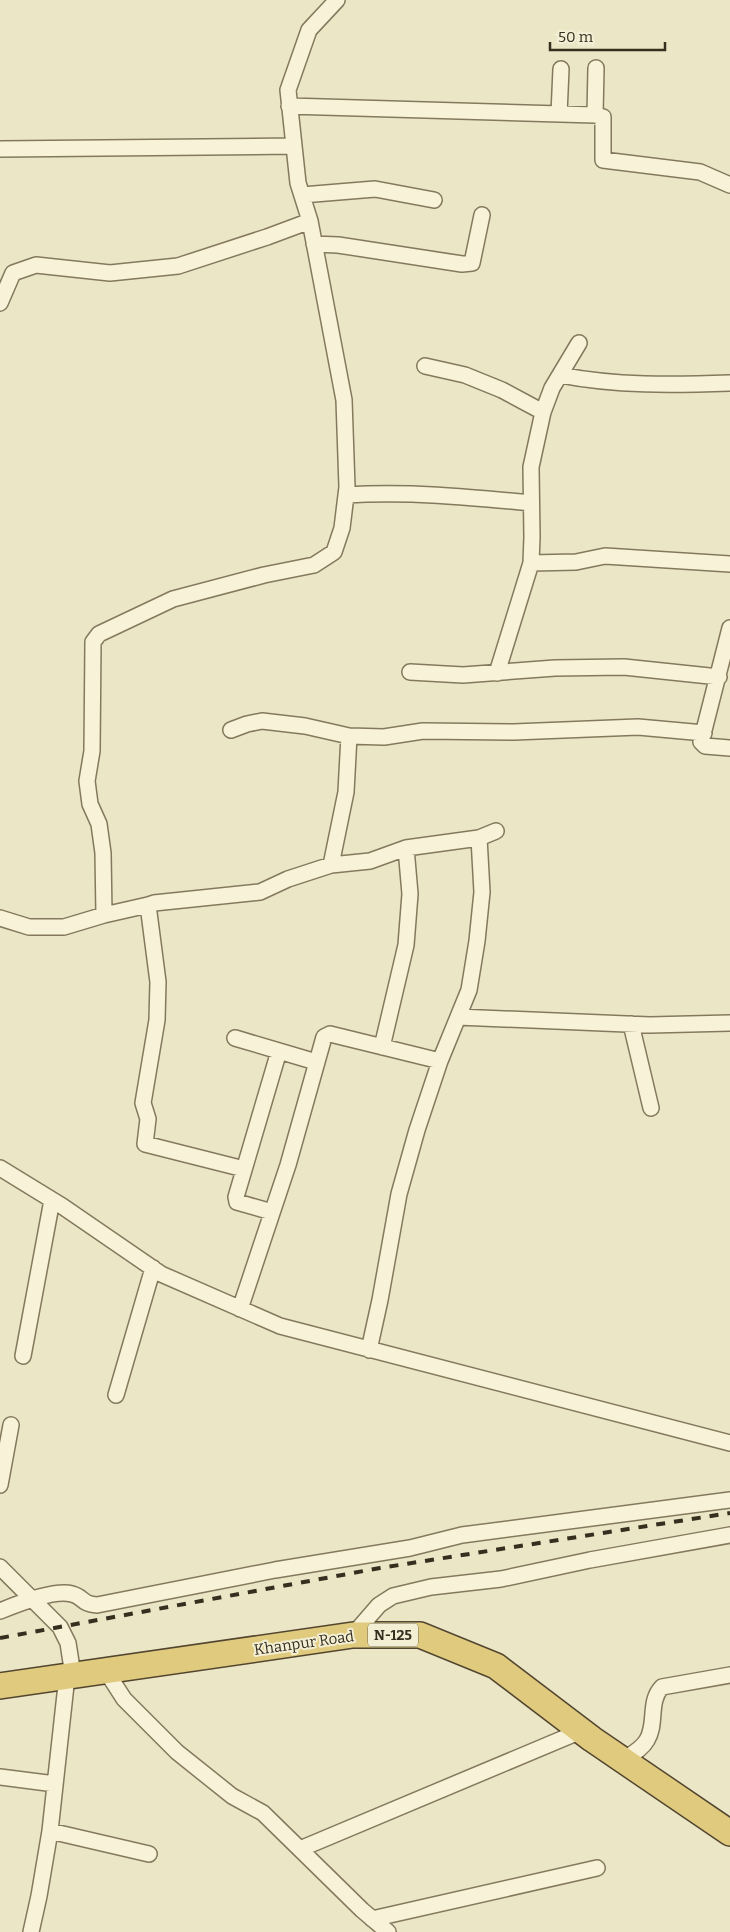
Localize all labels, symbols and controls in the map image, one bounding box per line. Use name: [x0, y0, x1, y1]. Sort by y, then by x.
scale bar: [550, 20, 665, 52]
text: 50 m: [558, 28, 594, 46]
road number: N-125: [368, 1624, 418, 1646]
street label: Khanpur Road: [253, 1627, 355, 1659]

